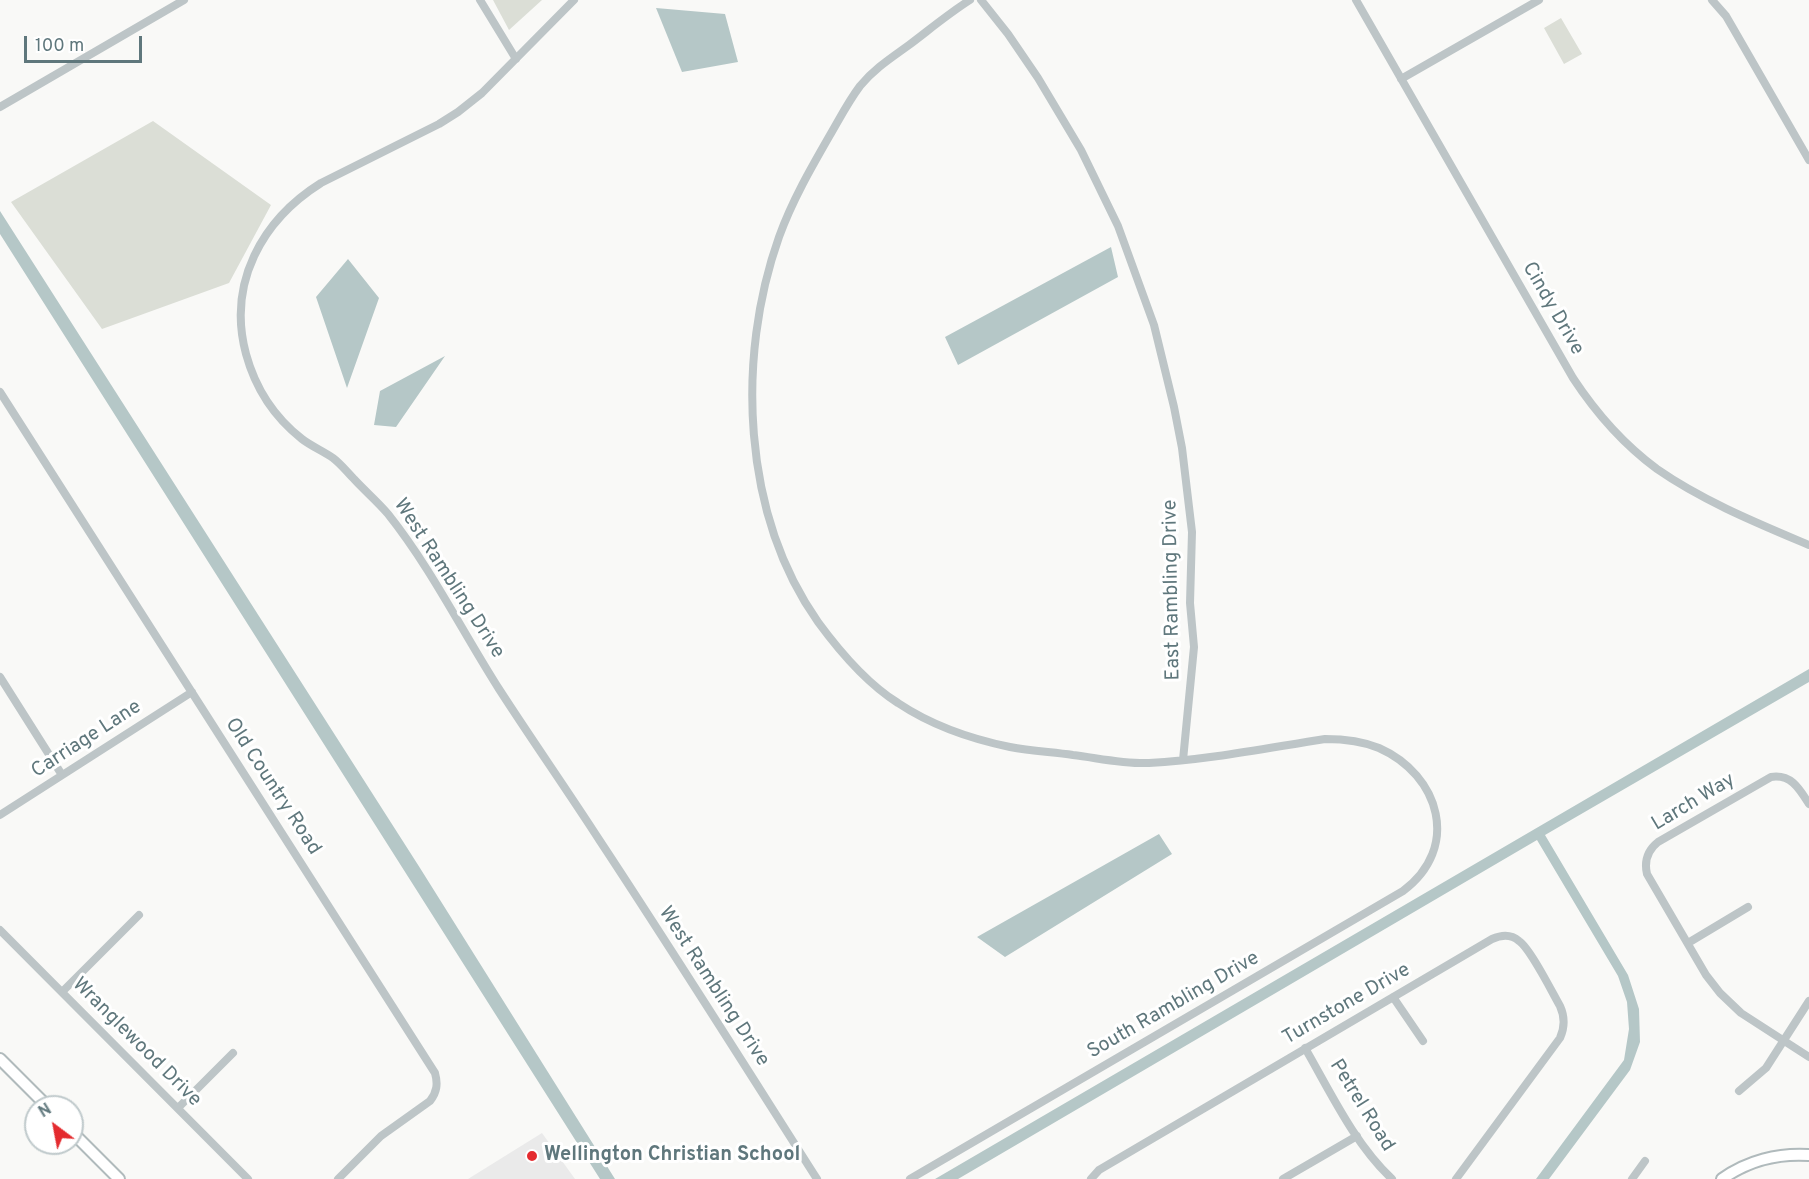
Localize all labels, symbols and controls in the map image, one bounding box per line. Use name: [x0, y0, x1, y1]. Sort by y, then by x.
scale bar: [27, 24, 146, 62]
text: 100 m: [35, 35, 84, 58]
street label: Cindy Drive: [1516, 258, 1588, 360]
street label: West Rambling Drive: [387, 495, 509, 663]
street label: East Rambling Drive: [1159, 499, 1187, 681]
street label: Carriage Lane: [28, 696, 146, 784]
street label: Old Country Road: [219, 714, 325, 860]
street label: Larch Way: [1648, 769, 1740, 837]
street label: West Rambling Drive: [652, 903, 774, 1071]
street label: South Rambling Drive: [1084, 947, 1264, 1065]
street label: Turnstone Drive: [1279, 959, 1415, 1051]
street label: Wranglewood Drive: [66, 973, 206, 1113]
street label: Petrel Road: [1323, 1055, 1399, 1157]
north arrow: [24, 1095, 84, 1155]
text: N: [35, 1100, 56, 1123]
place label: Wellington Christian School: [544, 1144, 800, 1168]
marker: Wellington Christian School: [525, 1149, 539, 1163]

